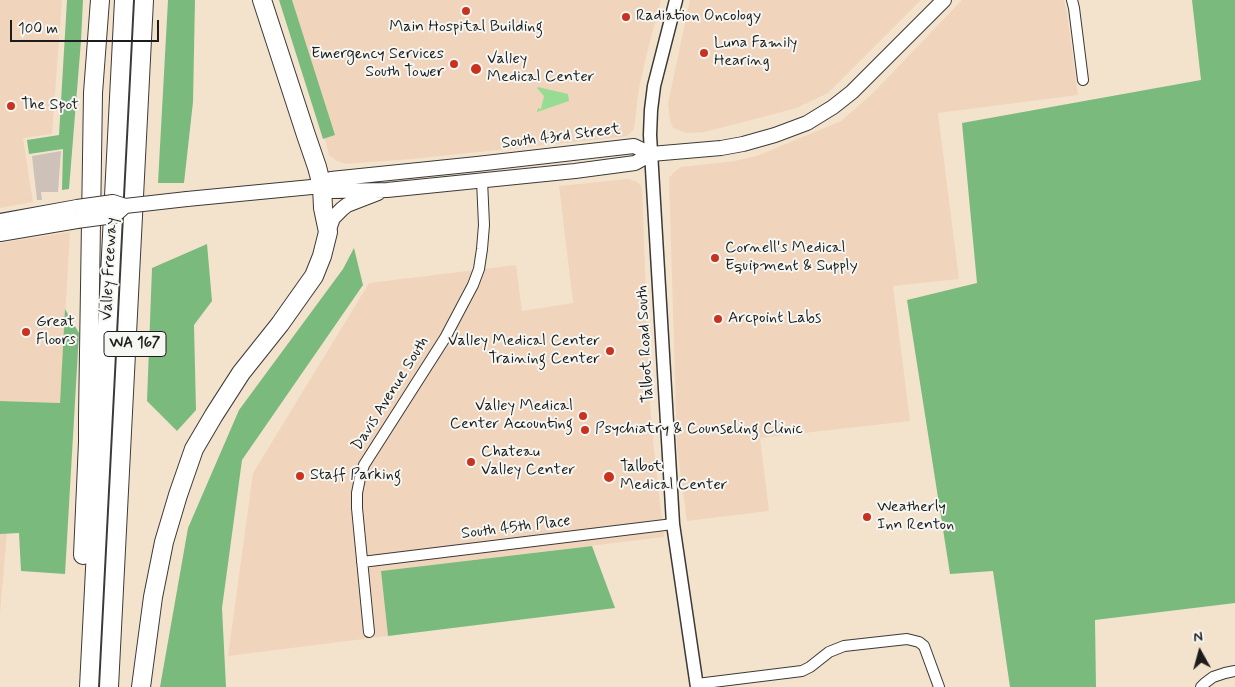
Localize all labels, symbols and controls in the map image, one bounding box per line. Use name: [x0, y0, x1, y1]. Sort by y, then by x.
marker: Main Hospital Building: [460, 5, 472, 17]
place label: Radiation Oncology: [636, 7, 761, 27]
scale bar: [12, 10, 161, 42]
marker: Radiation Oncology: [620, 11, 632, 23]
place label: Main Hospital Building: [389, 18, 543, 38]
text: 100 m: [18, 19, 58, 39]
place label: Luna Family Hearing: [714, 34, 797, 72]
place label: Emergency Services South Tower: [311, 45, 444, 83]
marker: Luna Family Hearing: [698, 47, 710, 59]
place label: Valley Medical Center: [487, 50, 594, 88]
marker: Emergency Services South Tower: [448, 58, 460, 70]
marker: Valley Medical Center: [469, 62, 483, 76]
place label: The Spot: [21, 96, 79, 116]
marker: The Spot: [5, 100, 17, 112]
street label: South 43rd Street: [500, 120, 622, 154]
street label: Valley Freeway: [98, 217, 122, 321]
place label: Cornell's Medical Equipment & Supply: [725, 239, 858, 277]
marker: Cornell's Medical Equipment & Supply: [709, 252, 721, 264]
street label: Talbot Road South: [633, 285, 659, 403]
place label: Arcpoint Labs: [728, 309, 821, 329]
place label: Great Floors: [36, 313, 76, 351]
marker: Arcpoint Labs: [712, 313, 724, 325]
marker: Great Floors: [20, 326, 32, 338]
road number: WA 167: [104, 332, 166, 356]
place label: Valley Medical Center Training Center: [448, 332, 600, 370]
street label: Davis Avenue South: [348, 334, 434, 454]
marker: Valley Medical Center Training Center: [604, 345, 616, 357]
place label: Valley Medical Center Accounting: [450, 397, 573, 435]
marker: Valley Medical Center Accounting: [577, 410, 589, 422]
place label: Psychiatry & Counseling Clinic: [595, 420, 803, 440]
marker: Psychiatry & Counseling Clinic: [579, 424, 591, 436]
place label: Chateau Valley Center: [481, 443, 575, 481]
marker: Chateau Valley Center: [465, 456, 477, 468]
place label: Talbot Medical Center: [620, 458, 727, 496]
place label: Staff Parking: [310, 466, 401, 486]
marker: Staff Parking: [294, 470, 306, 482]
marker: Talbot Medical Center: [602, 470, 616, 484]
place label: Weatherly Inn Renton: [877, 498, 954, 536]
marker: Weatherly Inn Renton: [861, 511, 873, 523]
street label: South 45th Place: [460, 512, 572, 544]
north arrow: [1175, 627, 1225, 677]
text: N: [1192, 628, 1204, 647]

